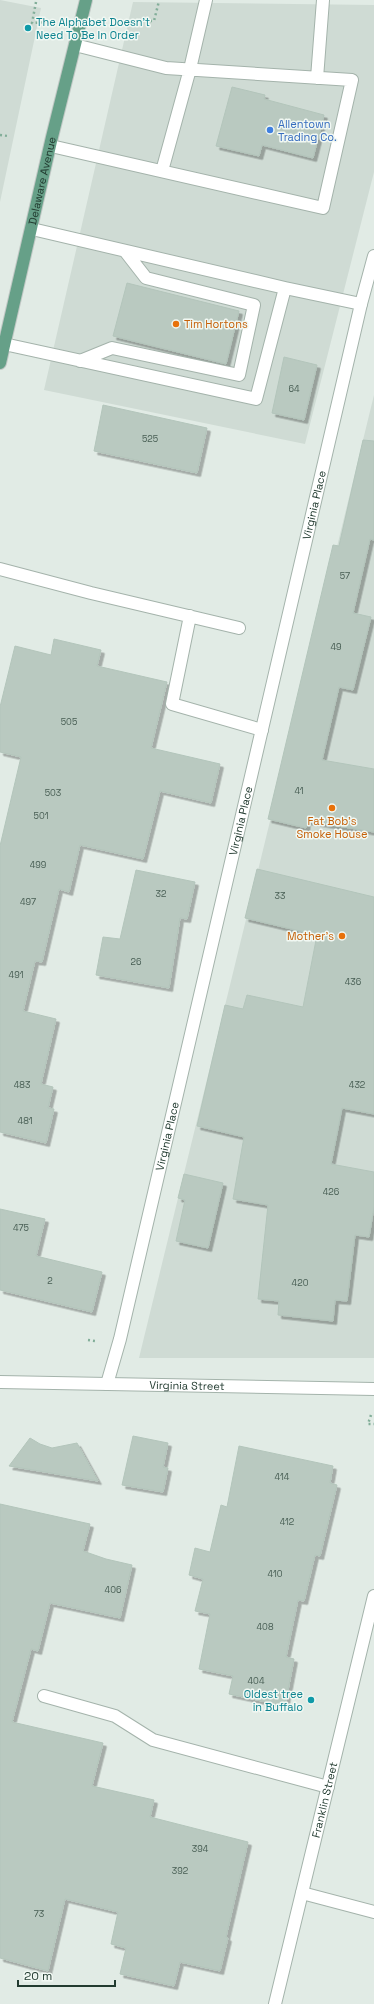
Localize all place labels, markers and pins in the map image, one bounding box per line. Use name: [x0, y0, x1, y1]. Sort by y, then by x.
place label: The Alphabet Doesn't Need To Be In Order: [36, 15, 150, 42]
marker: The Alphabet Doesn't Need To Be In Order: [23, 23, 33, 33]
place label: Allentown Trading Co.: [278, 117, 337, 144]
marker: Allentown Trading Co.: [265, 125, 275, 135]
place label: Tim Hortons: [184, 317, 248, 331]
marker: Tim Hortons: [171, 319, 181, 329]
marker: Fat Bob's Smoke House: [327, 803, 337, 813]
place label: Fat Bob's Smoke House: [296, 814, 368, 841]
place label: Mother's: [287, 929, 334, 943]
marker: Mother's: [337, 931, 347, 941]
place label: Oldest tree in Buffalo: [244, 1687, 303, 1714]
marker: Oldest tree in Buffalo: [306, 1695, 316, 1705]

